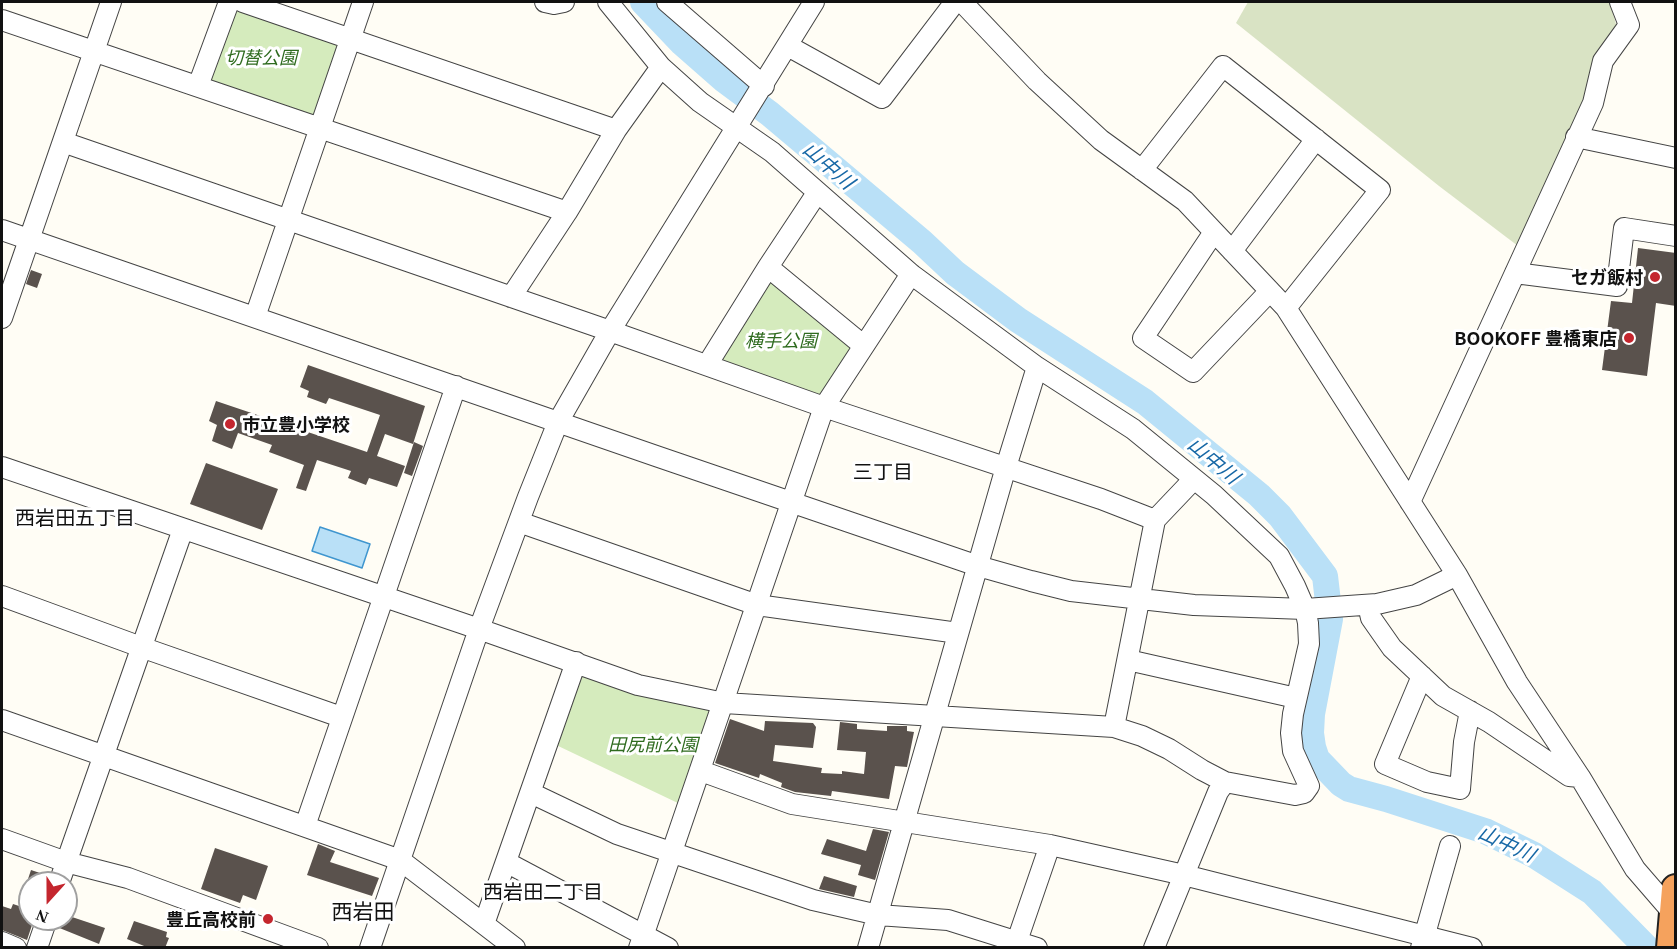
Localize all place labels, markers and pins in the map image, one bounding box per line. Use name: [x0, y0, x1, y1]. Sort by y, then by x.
place label: セガ飯村: [1571, 266, 1643, 288]
marker: セガ飯村: [1648, 270, 1662, 284]
place label: BOOKOFF 豊橋東店: [1454, 327, 1617, 349]
marker: BOOKOFF 豊橋東店: [1622, 331, 1636, 345]
place label: 市立豊小学校: [242, 413, 350, 435]
marker: 市立豊小学校: [223, 417, 237, 431]
place label: 豊丘高校前: [166, 908, 256, 930]
marker: 豊丘高校前: [261, 912, 275, 926]

